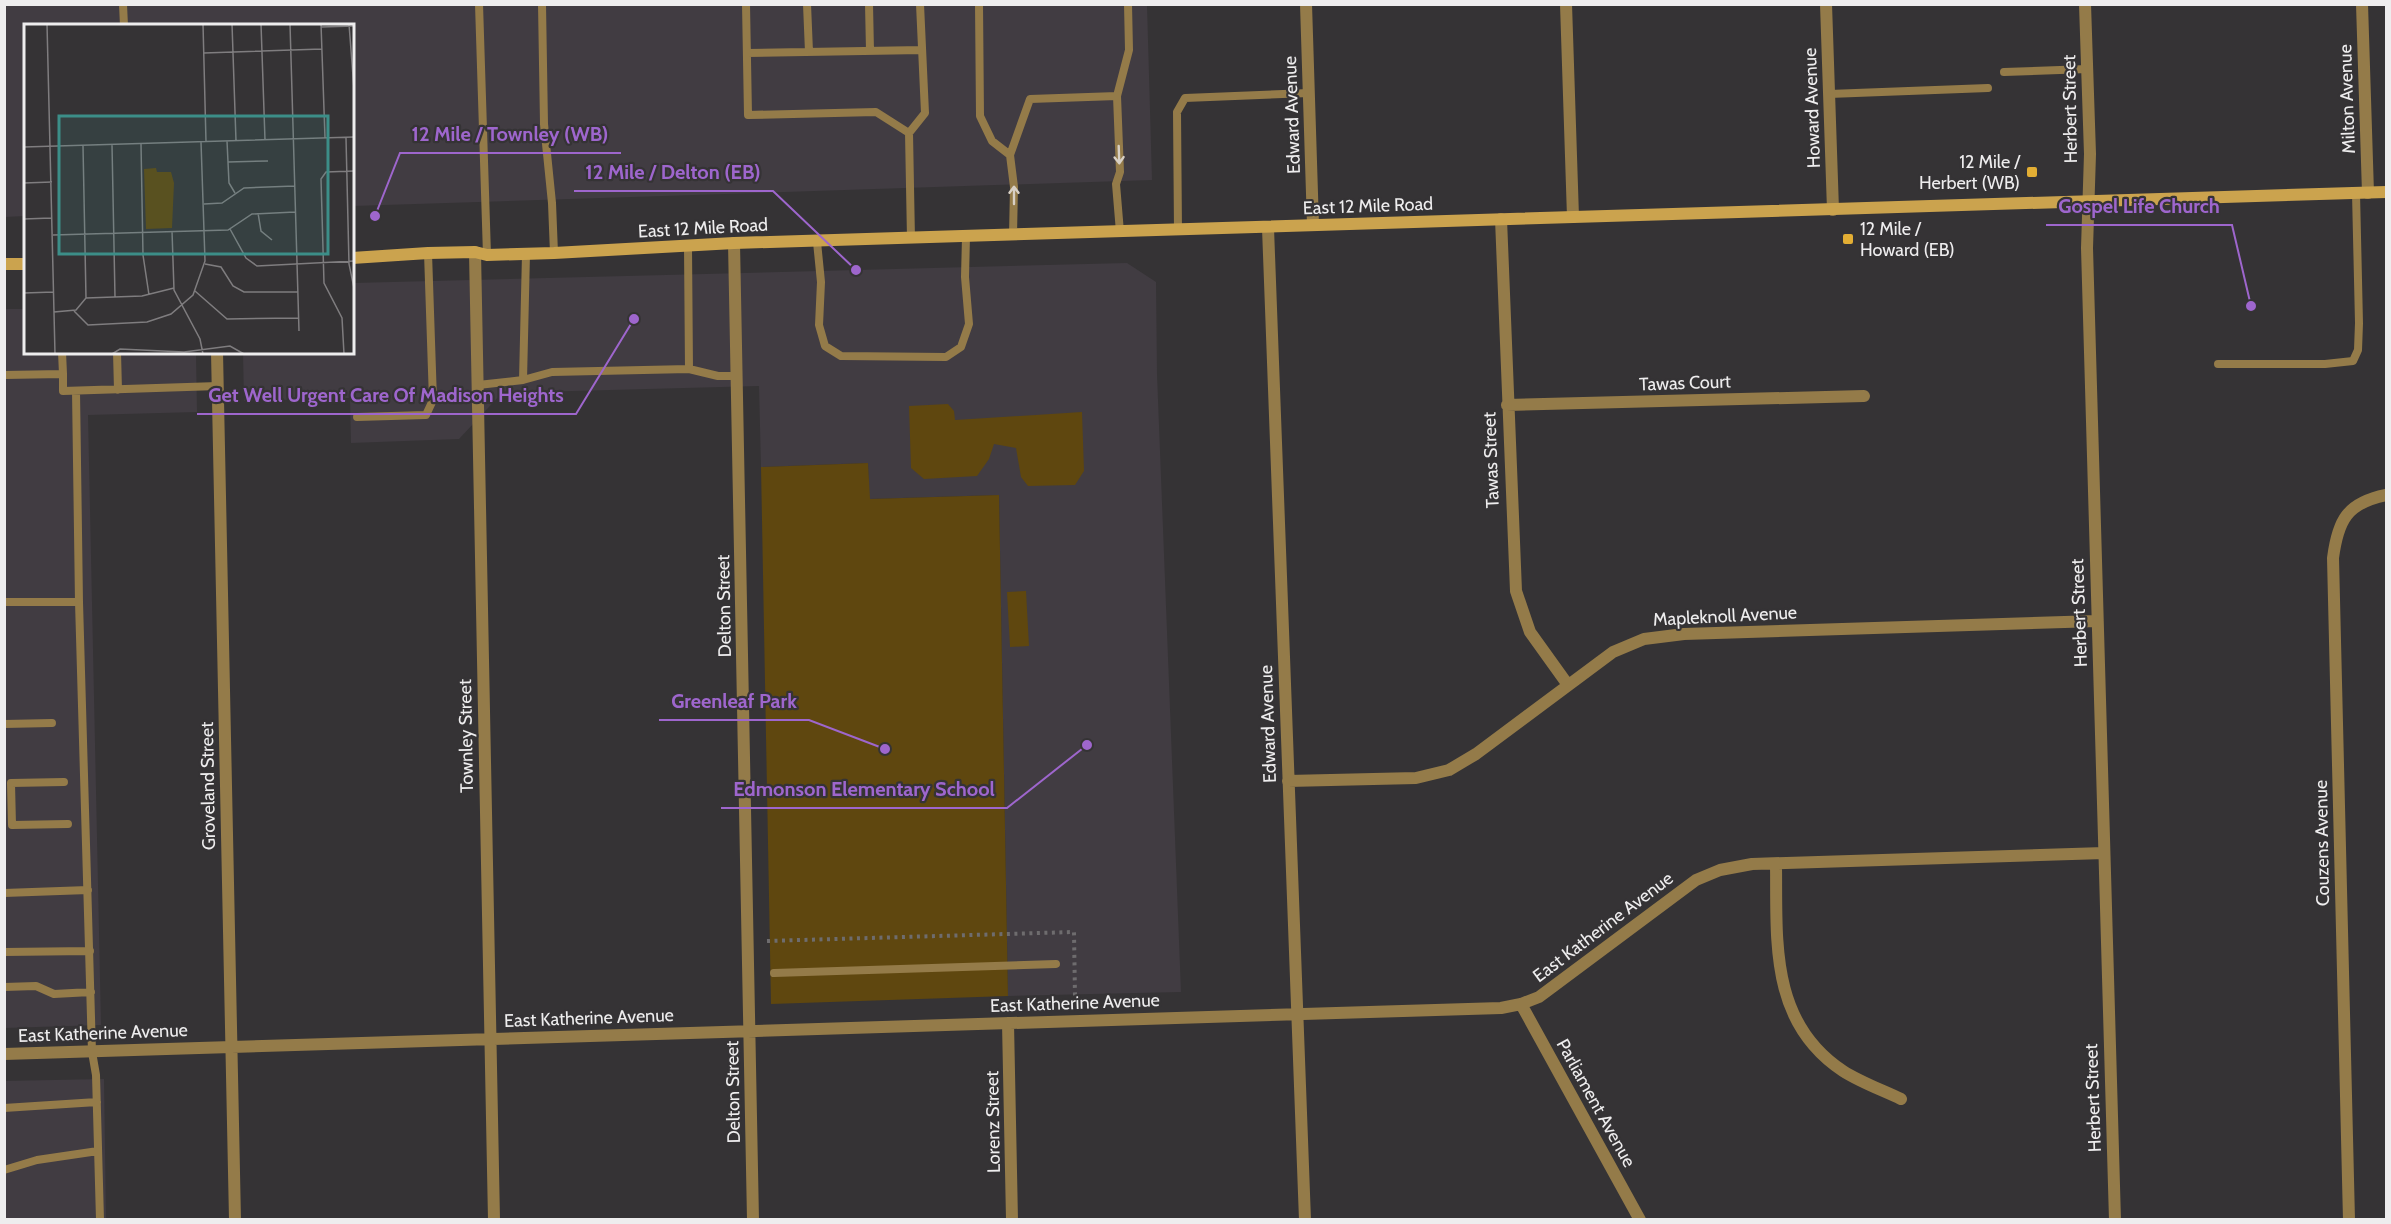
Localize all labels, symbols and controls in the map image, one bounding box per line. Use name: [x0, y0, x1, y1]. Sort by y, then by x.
inset map: [24, 24, 354, 354]
street label: Milton Avenue: [2334, 44, 2360, 154]
street label: Howard Avenue: [1799, 47, 1825, 169]
street label: Herbert Street: [2058, 54, 2082, 164]
street label: Edward Avenue: [1279, 56, 1305, 174]
callout: 12 Mile / Townley (WB): [400, 115, 621, 153]
text: 12 Mile / Townley (WB): [412, 122, 608, 146]
one-way arrow: [1113, 144, 1125, 164]
place label: 12 Mile / Herbert (WB): [1919, 151, 2021, 194]
callout: 12 Mile / Delton (EB): [574, 153, 773, 191]
text: 12 Mile / Delton (EB): [585, 160, 761, 184]
marker: 12 Mile / Herbert (WB): [2025, 165, 2039, 179]
one-way arrow: [1008, 185, 1019, 205]
callout: Gospel Life Church: [2046, 187, 2232, 225]
street label: East 12 Mile Road: [1303, 193, 1433, 219]
text: Gospel Life Church: [2058, 194, 2220, 218]
street label: East 12 Mile Road: [637, 214, 769, 242]
place label: 12 Mile / Howard (EB): [1860, 218, 1955, 261]
marker: 12 Mile / Howard (EB): [1841, 232, 1855, 246]
street label: Tawas Court: [1639, 370, 1731, 396]
callout: Get Well Urgent Care Of Madison Heights: [197, 376, 576, 414]
text: Get Well Urgent Care Of Madison Heights: [208, 383, 564, 407]
street label: Tawas Street: [1478, 411, 1504, 509]
street label: Delton Street: [712, 555, 736, 657]
street label: Herbert Street: [2066, 558, 2092, 668]
street label: Mapleknoll Avenue: [1652, 601, 1798, 631]
street label: Edward Avenue: [1255, 665, 1281, 783]
street label: Townley Street: [454, 679, 478, 793]
callout: Greenleaf Park: [659, 682, 809, 720]
text: Greenleaf Park: [671, 689, 797, 713]
street label: Groveland Street: [196, 722, 220, 850]
callout: Edmonson Elementary School: [721, 770, 1007, 808]
text: Edmonson Elementary School: [733, 777, 995, 801]
street label: Couzens Avenue: [2310, 780, 2334, 906]
street label: East Katherine Avenue: [1529, 867, 1677, 987]
street label: East Katherine Avenue: [990, 989, 1160, 1017]
street label: East Katherine Avenue: [504, 1004, 674, 1032]
street label: East Katherine Avenue: [18, 1019, 188, 1047]
street label: Parliament Avenue: [1552, 1035, 1640, 1171]
street label: Delton Street: [721, 1041, 745, 1143]
street label: Herbert Street: [2080, 1043, 2106, 1153]
street label: Lorenz Street: [981, 1071, 1005, 1173]

